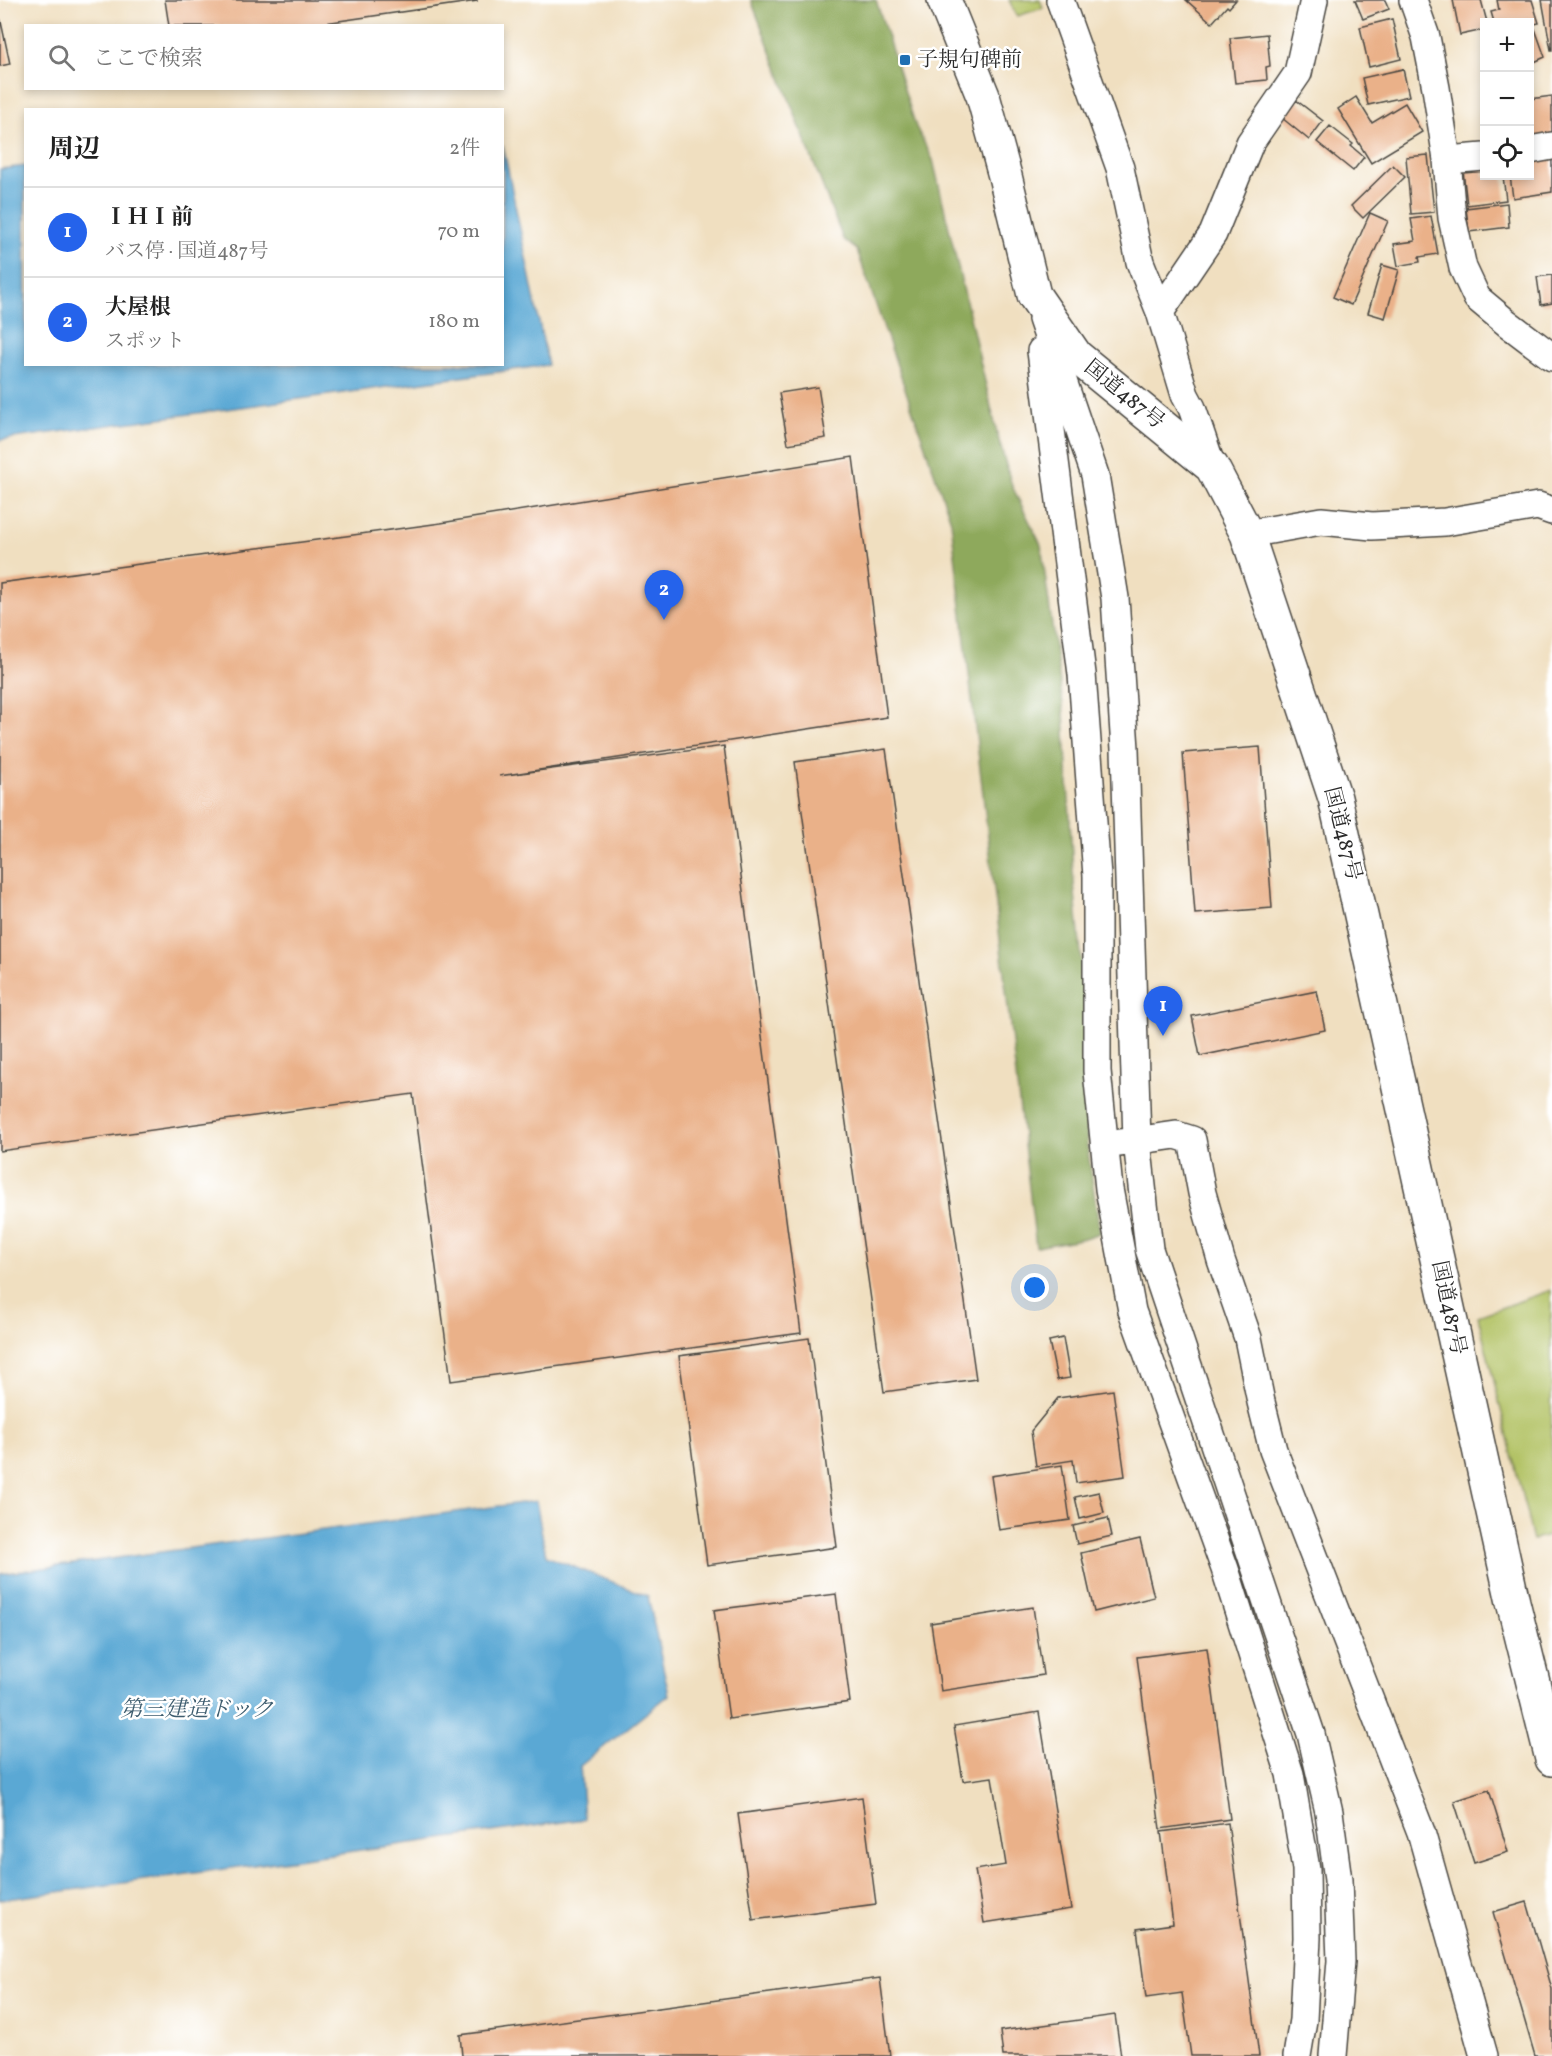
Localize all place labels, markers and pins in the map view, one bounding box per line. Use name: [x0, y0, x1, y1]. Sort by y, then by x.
place label: 子規句碑前: [917, 46, 1022, 75]
marker: 子規句碑前: [898, 53, 912, 67]
pin: 2: [644, 570, 684, 620]
pin: 1: [1144, 986, 1182, 1036]

